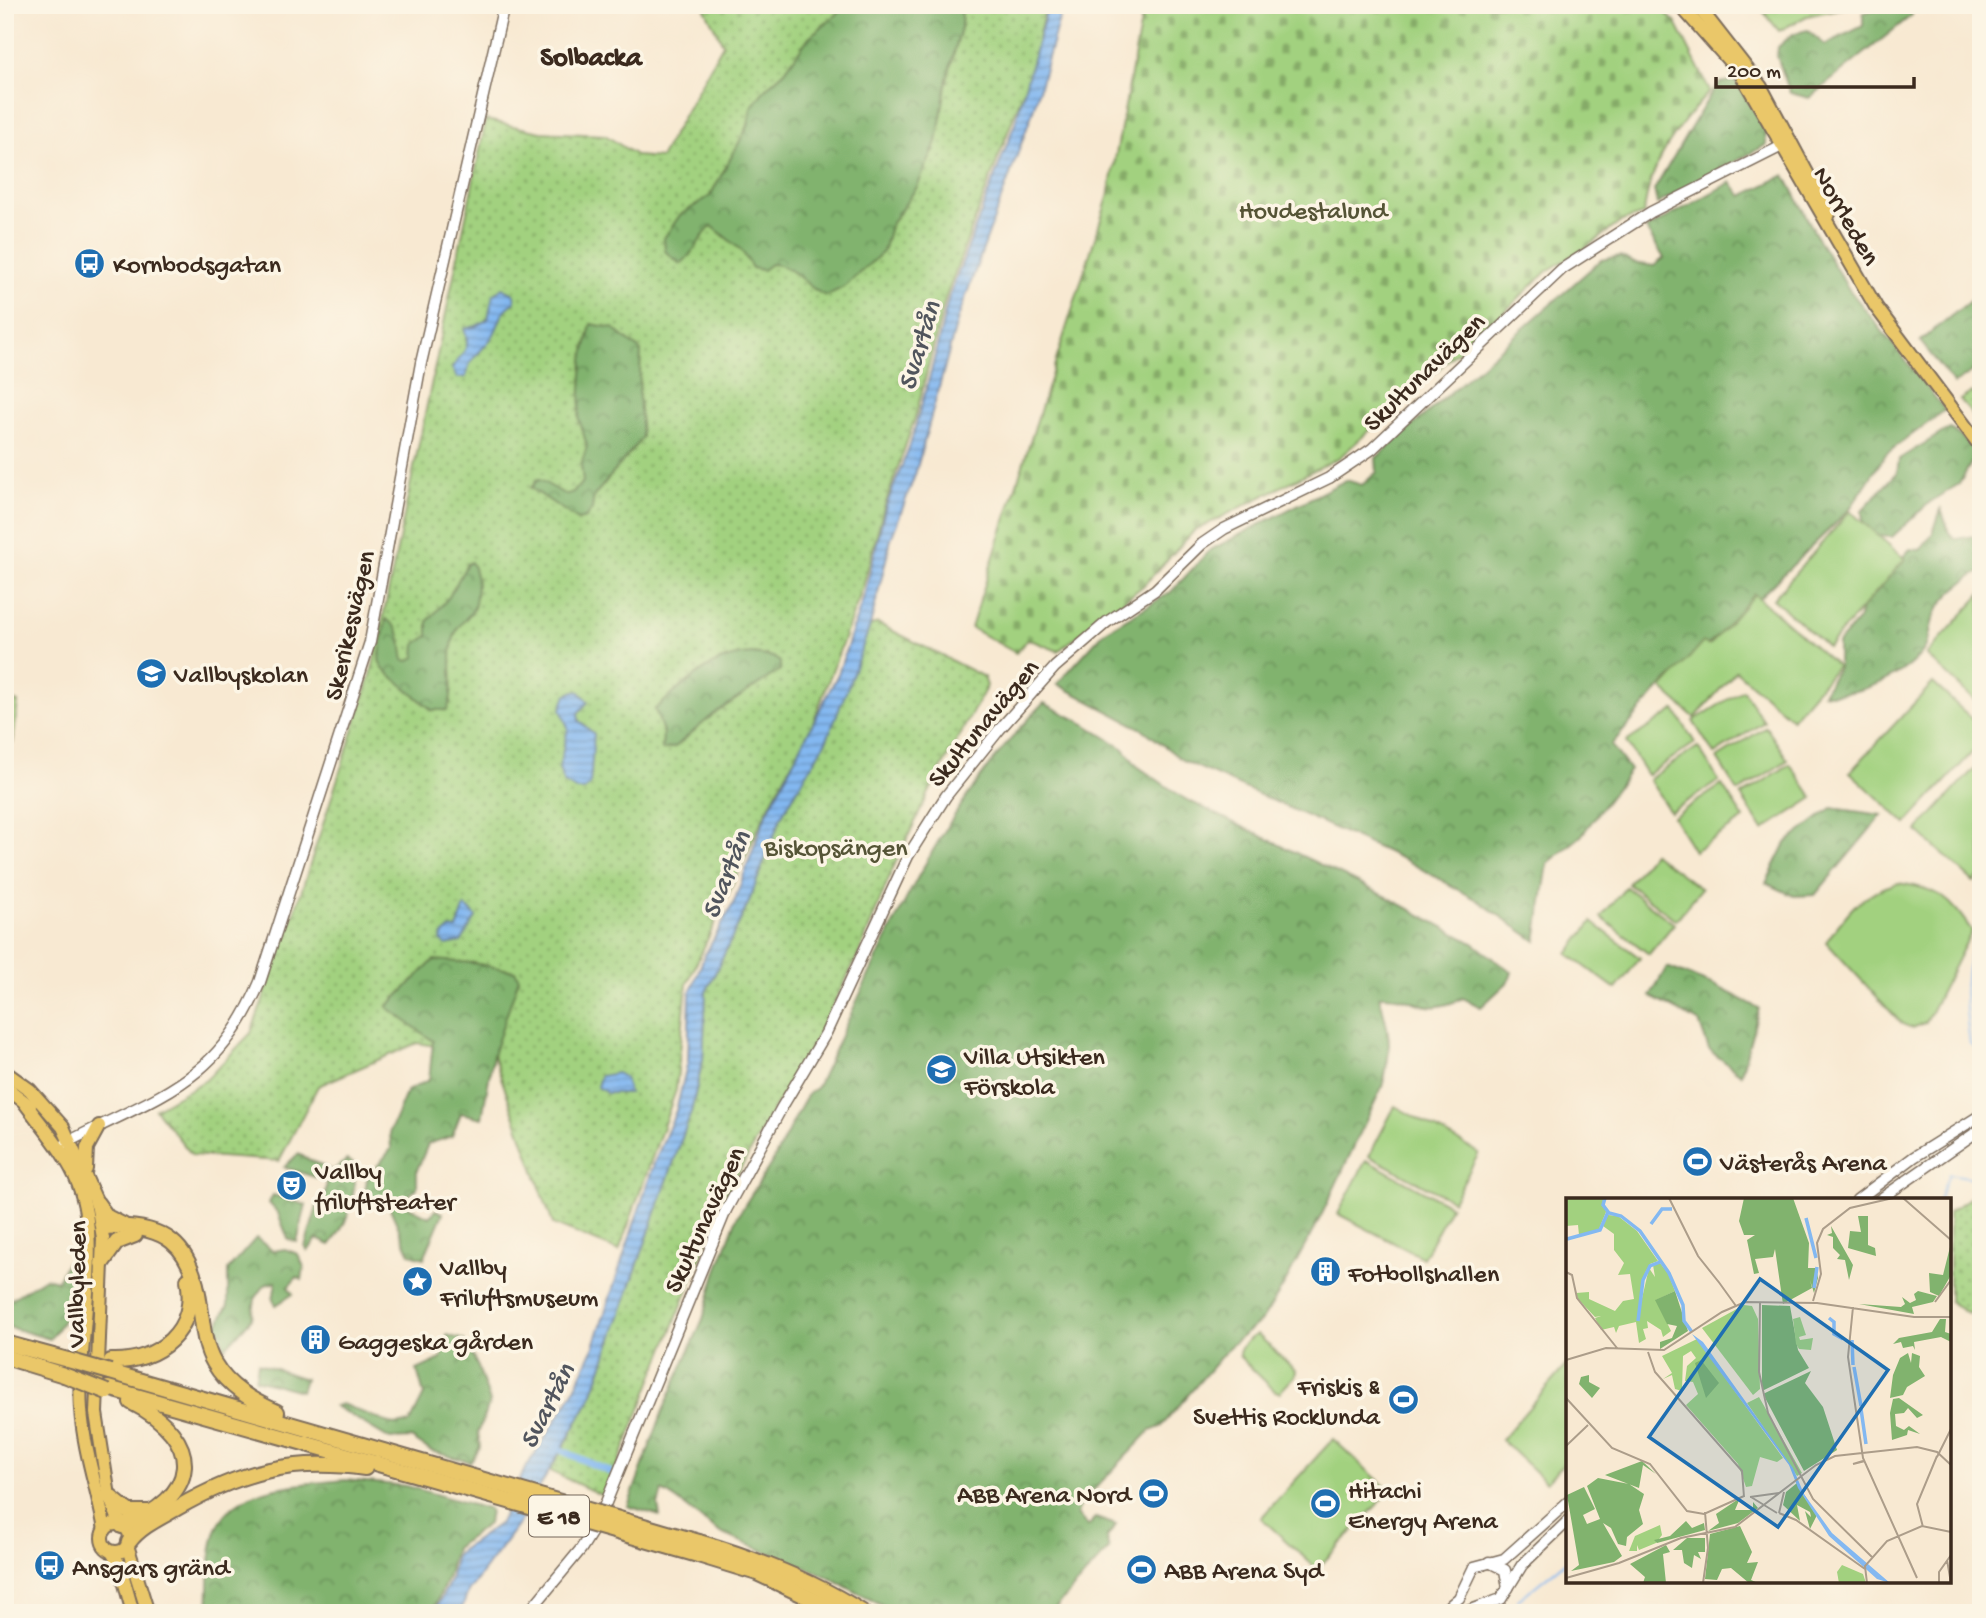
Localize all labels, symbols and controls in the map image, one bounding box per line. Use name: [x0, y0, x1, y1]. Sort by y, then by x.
district label: Solbacka: [540, 43, 643, 76]
scale bar: [1716, 46, 1914, 90]
text: 200 m: [1727, 61, 1781, 86]
street label: Norrleden: [1803, 162, 1885, 273]
park label: Hovdestalund: [1239, 198, 1389, 229]
bus stop icon: Kornbodsgatan: [73, 246, 107, 280]
place label: Kornbodsgatan: [113, 252, 282, 283]
water label: Svartån: [892, 297, 951, 395]
street label: Skultunavägen: [1359, 308, 1494, 440]
street label: Skerikesvägen: [320, 547, 385, 704]
street label: Skultunavägen: [923, 654, 1048, 795]
school or university icon: Vallbyskolan: [134, 656, 168, 690]
place label: Vallbyskolan: [173, 662, 309, 693]
water label: Svartån: [696, 827, 761, 924]
park label: Biskopsängen: [763, 835, 908, 866]
place label: Villa Utsikten Förskola: [963, 1044, 1106, 1105]
school or university icon: Villa Utsikten Förskola: [924, 1053, 958, 1087]
street label: Skultunavägen: [660, 1142, 755, 1299]
sports icon: Västerås Arena: [1680, 1144, 1714, 1178]
place label: Västerås Arena: [1719, 1150, 1888, 1181]
place label: Vallby friluftsteater: [314, 1159, 458, 1220]
theatre icon: Vallby friluftsteater: [275, 1168, 309, 1202]
inset map: [1566, 1198, 1951, 1583]
street label: Vallbyleden: [63, 1220, 96, 1349]
place label: Vallby Friluftsmuseum: [439, 1255, 599, 1316]
building icon: Fotbollshallen: [1308, 1255, 1342, 1289]
place label: Fotbollshallen: [1347, 1261, 1500, 1292]
place icon: Vallby Friluftsmuseum: [400, 1264, 434, 1298]
building icon: Gaggeska gården: [298, 1323, 332, 1357]
place label: Gaggeska gården: [338, 1329, 534, 1360]
water label: Svartån: [514, 1358, 585, 1455]
place label: Friskis & Svettis Rocklunda: [1193, 1374, 1382, 1435]
sports icon: Friskis & Svettis Rocklunda: [1386, 1383, 1420, 1417]
sports icon: ABB Arena Nord: [1137, 1476, 1171, 1510]
place label: Hitachi Energy Arena: [1348, 1478, 1499, 1539]
place label: ABB Arena Nord: [957, 1482, 1133, 1513]
sports icon: Hitachi Energy Arena: [1308, 1487, 1342, 1521]
road number: E 18: [529, 1496, 589, 1536]
bus stop icon: Ansgars gränd: [32, 1549, 66, 1583]
sports icon: ABB Arena Syd: [1124, 1552, 1158, 1586]
place label: Ansgars gränd: [72, 1555, 231, 1586]
place label: ABB Arena Syd: [1164, 1558, 1325, 1589]

